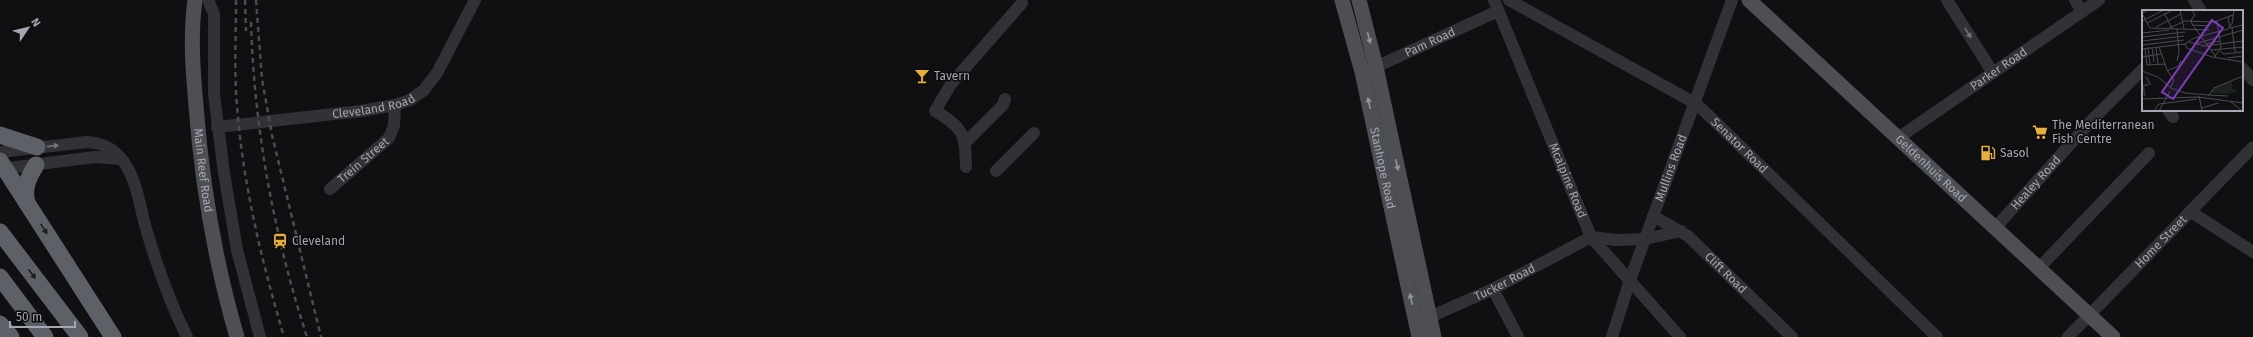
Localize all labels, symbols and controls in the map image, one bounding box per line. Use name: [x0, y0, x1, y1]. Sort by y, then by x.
north arrow: [8, 8, 48, 48]
inset map: [2142, 10, 2243, 111]
text: N: [28, 16, 43, 29]
street label: Pam Road: [1402, 25, 1457, 60]
one-way arrow: [1964, 27, 1971, 39]
one-way arrow: [1366, 32, 1372, 44]
street label: Parker Road: [1968, 45, 2030, 93]
bar icon: Tavern: [913, 67, 931, 85]
place label: Tavern: [934, 69, 970, 83]
street label: Cleveland Road: [331, 91, 418, 121]
one-way arrow: [1365, 97, 1371, 109]
street label: Senator Road: [1708, 115, 1771, 176]
place label: The Mediterranean Fish Centre: [2052, 118, 2154, 146]
supermarket icon: The Mediterranean Fish Centre: [2031, 123, 2049, 141]
street label: Stanhope Road: [1367, 126, 1398, 210]
street label: Main Reef Road: [191, 128, 216, 213]
street label: Geldenhuis Road: [1892, 132, 1970, 205]
street label: Mullins Road: [1652, 133, 1689, 203]
street label: Trein Street: [335, 134, 392, 186]
street label: Mcalpine Road: [1546, 141, 1589, 220]
one-way arrow: [47, 142, 59, 149]
fuel station icon: Sasol: [1979, 144, 1997, 162]
place label: Sasol: [2000, 146, 2030, 160]
street label: Healey Road: [2008, 153, 2064, 213]
one-way arrow: [1395, 158, 1401, 171]
street label: Home Street: [2132, 212, 2190, 271]
one-way arrow: [40, 224, 48, 234]
station icon: Cleveland: [271, 232, 289, 250]
place label: Cleveland: [292, 234, 345, 248]
street label: Clift Road: [1702, 249, 1750, 296]
street label: Tucker Road: [1472, 261, 1538, 303]
one-way arrow: [28, 269, 36, 279]
one-way arrow: [1407, 293, 1413, 305]
scale bar: [10, 303, 75, 329]
text: 50 m: [16, 310, 42, 324]

